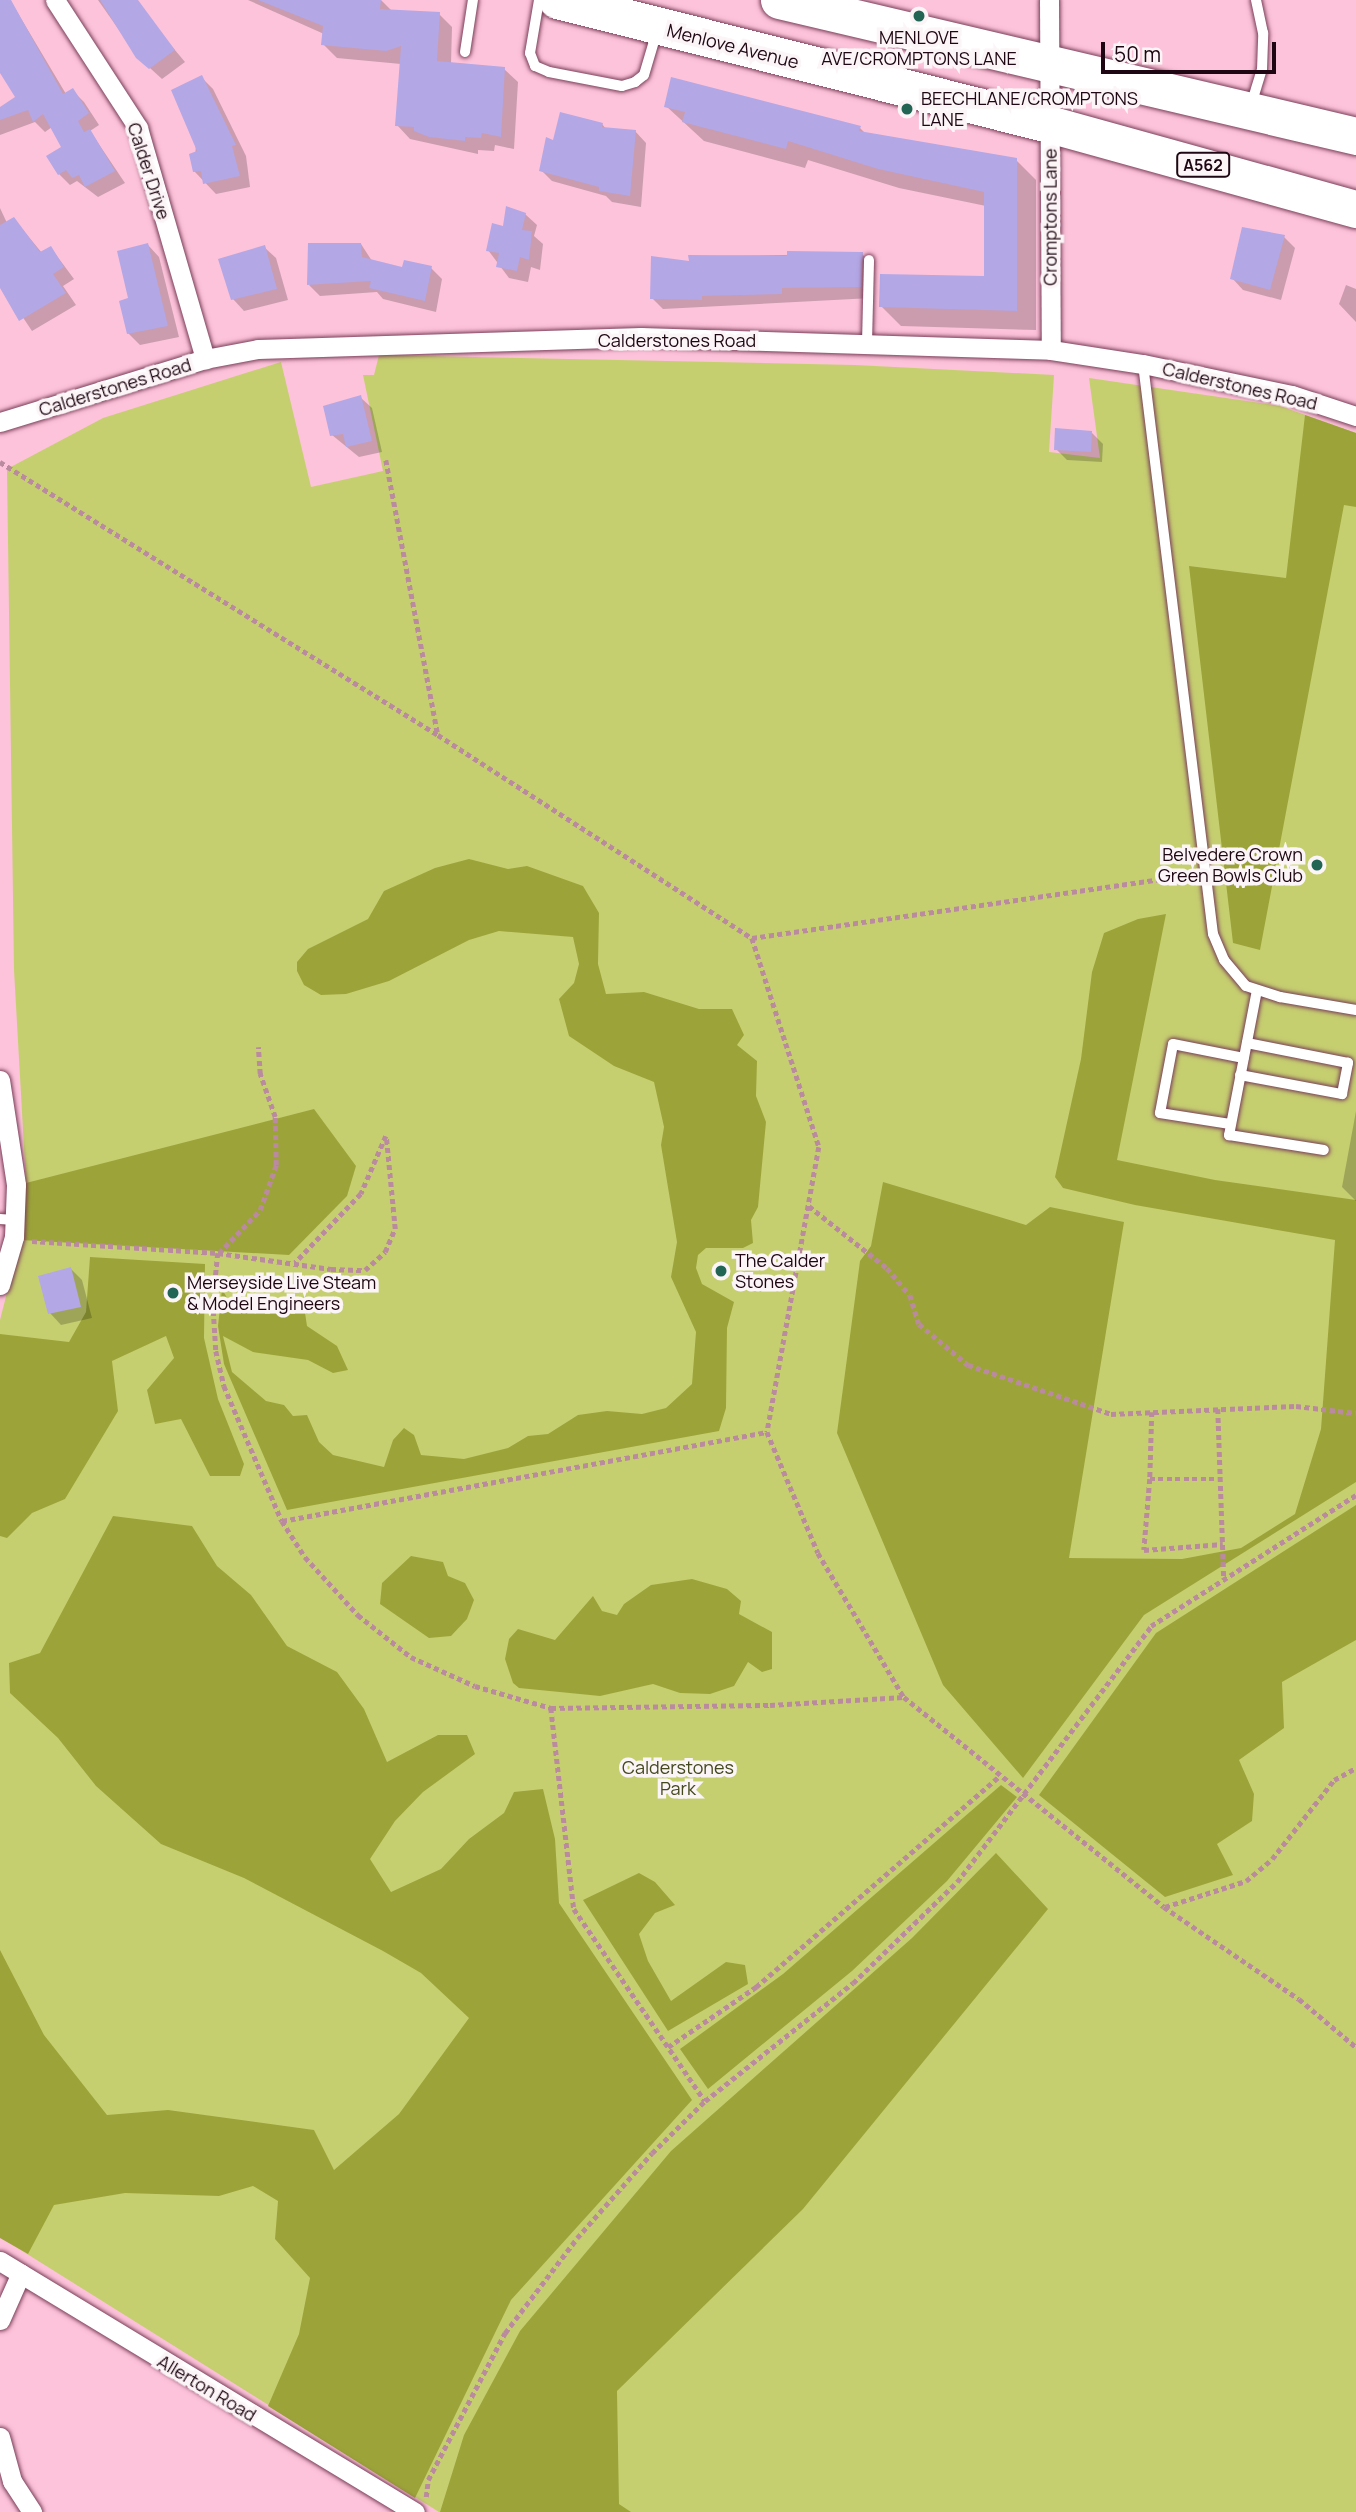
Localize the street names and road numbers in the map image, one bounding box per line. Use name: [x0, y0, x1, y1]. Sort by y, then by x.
street label: Menlove Avenue: [665, 19, 801, 73]
street label: Calder Drive: [123, 120, 175, 222]
street label: Cromptons Lane: [1039, 148, 1061, 286]
road number: A562: [1175, 153, 1231, 178]
street label: Calderstones Road: [598, 329, 756, 351]
street label: Calderstones Road: [36, 354, 194, 420]
street label: Calderstones Road: [1160, 358, 1320, 414]
street label: Allerton Road: [154, 2350, 260, 2426]

